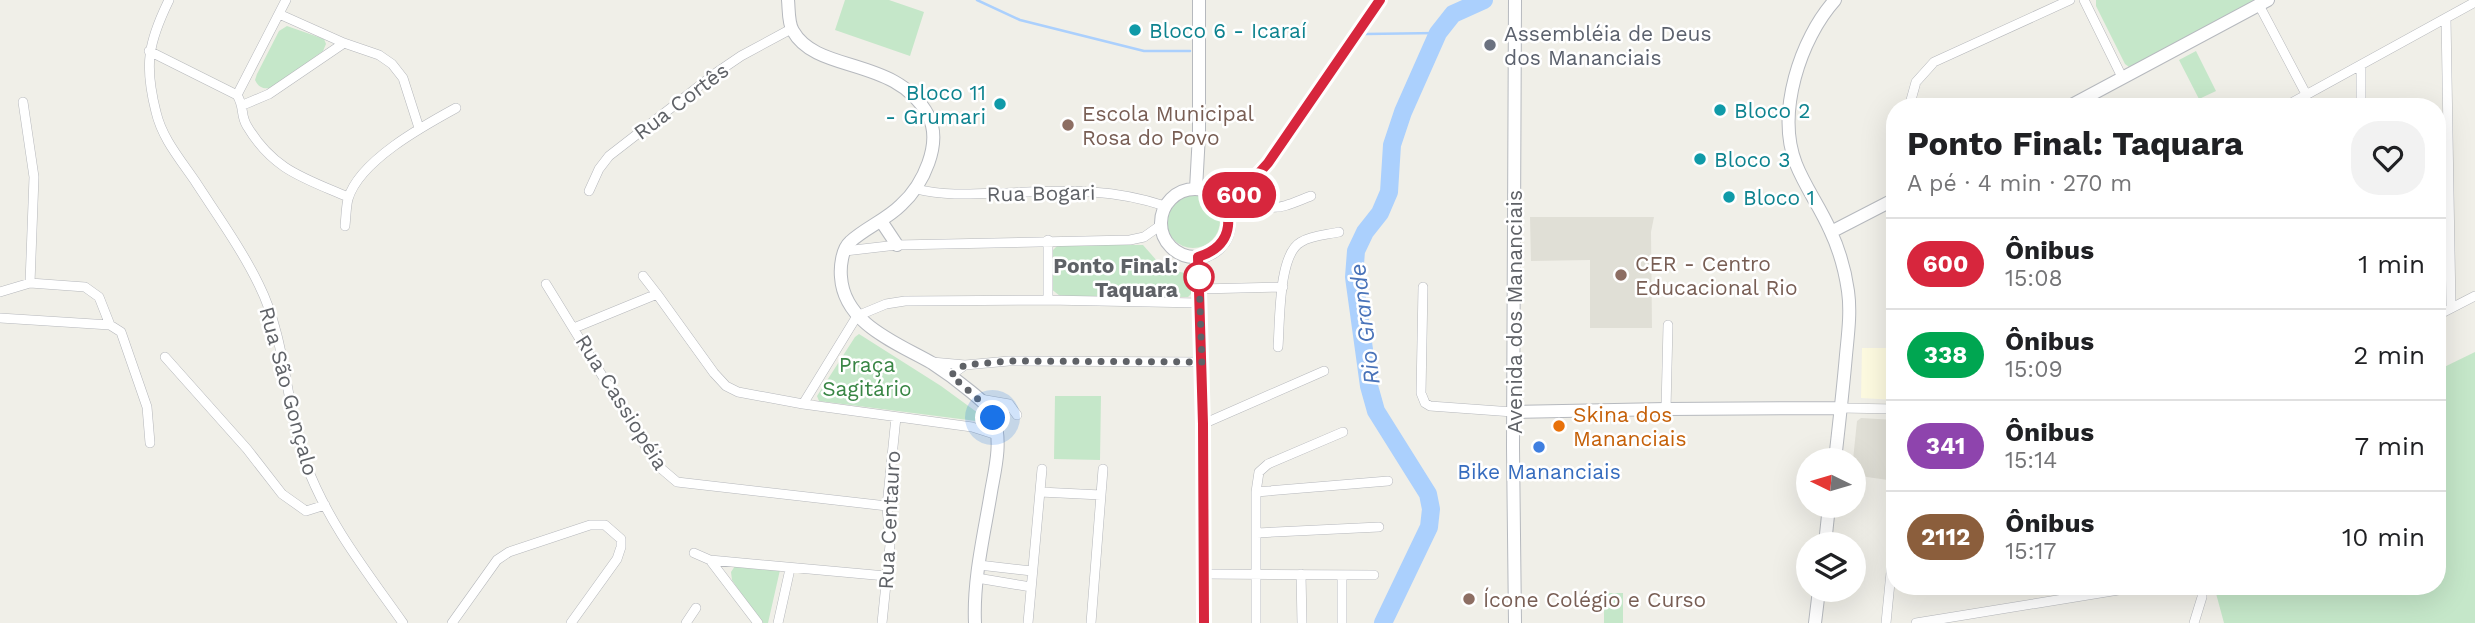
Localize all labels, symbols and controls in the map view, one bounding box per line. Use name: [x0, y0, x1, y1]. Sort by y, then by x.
place label: Bloco 6 - Icaraí: [1149, 18, 1307, 43]
place label: Assembléia de Deus dos Mananciais: [1504, 21, 1712, 70]
marker: Bloco 6 - Icaraí: [1127, 22, 1143, 38]
marker: Assembléia de Deus dos Mananciais: [1482, 37, 1498, 53]
street label: Rua Cortês: [629, 57, 733, 145]
place label: Bloco 11 - Grumari: [885, 80, 986, 129]
marker: Bloco 11 - Grumari: [992, 96, 1008, 112]
place label: Bloco 2: [1734, 98, 1811, 123]
place label: Escola Municipal Rosa do Povo: [1082, 101, 1255, 150]
marker: Bloco 2: [1712, 102, 1728, 118]
marker: Escola Municipal Rosa do Povo: [1060, 117, 1076, 133]
button: heart: [2351, 121, 2425, 195]
text: Ponto Final: Taquara: [1907, 124, 2243, 163]
place label: Bloco 3: [1714, 147, 1791, 172]
marker: Bloco 3: [1692, 151, 1708, 167]
text: A pé · 4 min · 270 m: [1907, 170, 2132, 197]
line badge: 600: [1199, 172, 1279, 218]
street label: Rua Bogari: [986, 180, 1096, 206]
text: 600: [1216, 181, 1262, 209]
place label: Bloco 1: [1743, 185, 1815, 210]
marker: Bloco 1: [1721, 189, 1737, 205]
street label: Avenida dos Mananciais: [1502, 190, 1527, 434]
text: Ônibus: [2005, 235, 2094, 265]
text: 1 min: [2358, 249, 2425, 279]
text: 600: [1923, 250, 1968, 278]
place label: CER - Centro Educacional Rio: [1635, 251, 1798, 300]
place label: Ponto Final: Taquara: [1053, 253, 1179, 302]
marker: Ponto Final: Taquara: [1184, 262, 1214, 292]
water label: Rio Grande: [1344, 262, 1386, 386]
text: 15:08: [2005, 265, 2063, 292]
marker: CER - Centro Educacional Rio: [1613, 267, 1629, 283]
street label: Rua São Gonçalo: [254, 304, 324, 478]
text: Ônibus: [2005, 326, 2094, 356]
street label: Rua Cassiopéia: [570, 330, 674, 474]
text: 2 min: [2353, 340, 2425, 370]
text: 338: [1924, 341, 1967, 369]
park label: Praça Sagitário: [822, 352, 912, 401]
text: 15:09: [2005, 356, 2063, 383]
your location: [975, 400, 1010, 435]
place label: Skina dos Mananciais: [1573, 402, 1686, 451]
text: Ônibus: [2005, 417, 2094, 447]
marker: Skina dos Mananciais: [1551, 418, 1567, 434]
text: 7 min: [2355, 431, 2425, 461]
text: 341: [1926, 432, 1965, 460]
marker: Bike Mananciais: [1531, 439, 1547, 455]
text: 15:14: [2005, 447, 2057, 474]
north arrow: [1796, 448, 1866, 518]
map controls: [1796, 448, 1866, 602]
street label: Rua Centauro: [873, 450, 905, 590]
place label: Bike Mananciais: [1457, 459, 1621, 484]
text: Ônibus: [2005, 508, 2094, 538]
text: 10 min: [2342, 522, 2425, 552]
text: 2112: [1921, 523, 1970, 551]
button: layers: [1796, 532, 1866, 602]
text: 15:17: [2005, 538, 2056, 565]
place label: Ícone Colégio e Curso: [1483, 587, 1706, 612]
marker: Ícone Colégio e Curso: [1461, 591, 1477, 607]

